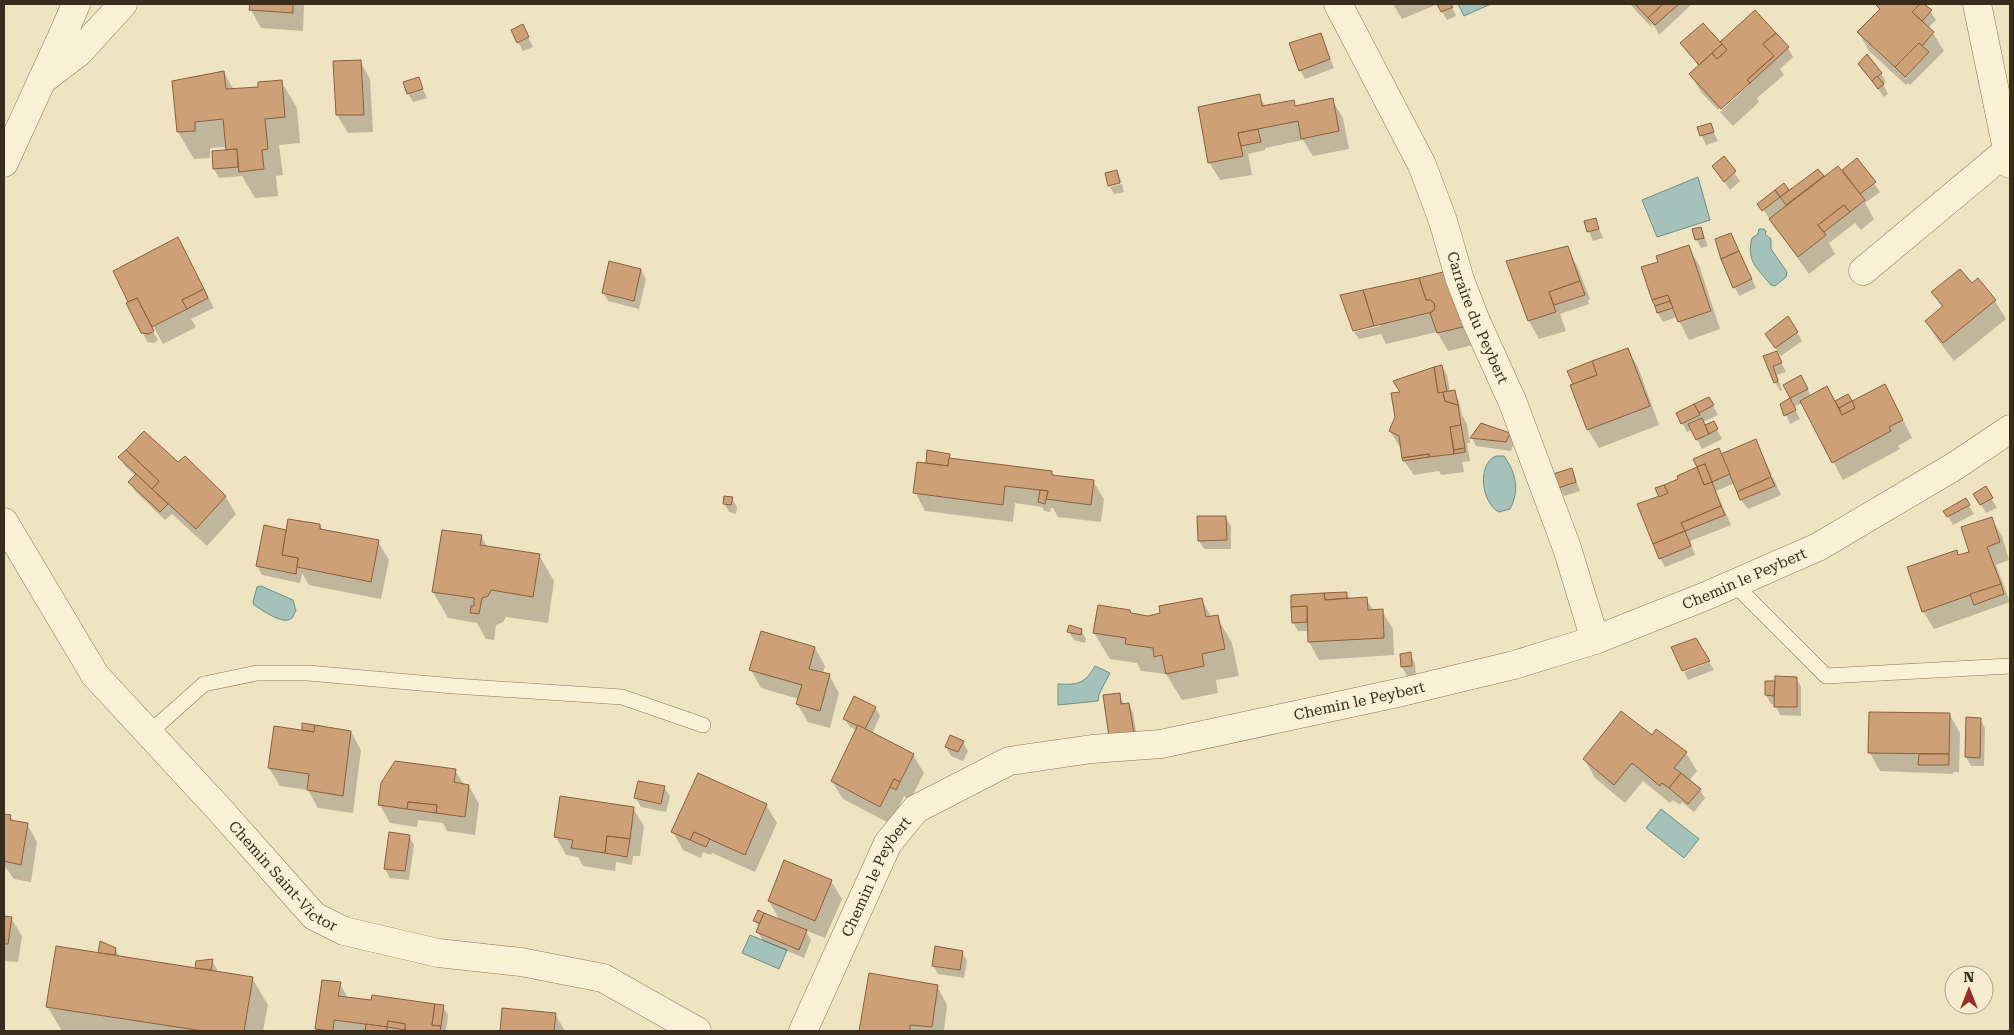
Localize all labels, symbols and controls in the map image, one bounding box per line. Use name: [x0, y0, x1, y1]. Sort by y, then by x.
street label: Carraire du Peybert: [1443, 249, 1512, 387]
street label: Chemin le Peybert: [1680, 544, 1810, 614]
street label: Chemin le Peybert: [1292, 678, 1427, 724]
street label: Chemin le Peybert: [838, 813, 915, 940]
street label: Chemin Saint-Victor: [225, 817, 340, 935]
north arrow: [1944, 965, 1994, 1015]
text: N: [1964, 969, 1975, 985]

